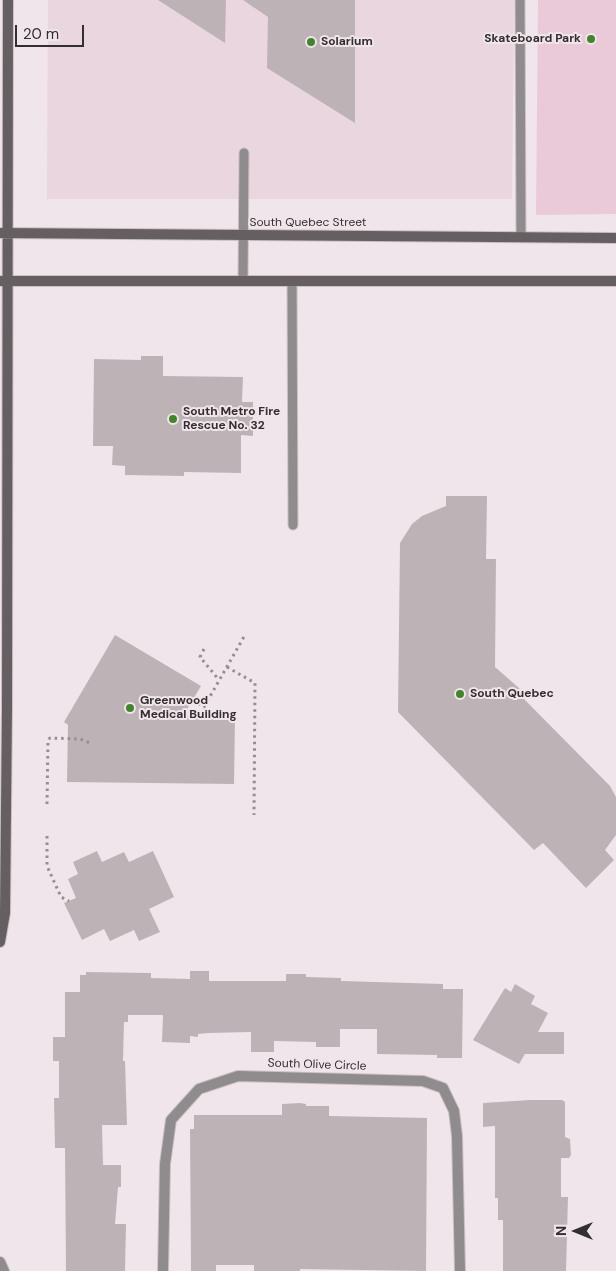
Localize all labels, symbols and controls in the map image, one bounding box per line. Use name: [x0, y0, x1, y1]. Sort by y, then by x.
scale bar: [18, 15, 86, 47]
text: 20 m: [23, 24, 59, 44]
place label: Skateboard Park: [484, 32, 581, 46]
marker: Skateboard Park: [585, 33, 597, 45]
place label: Solarium: [321, 35, 373, 49]
marker: Solarium: [305, 36, 317, 48]
street label: South Quebec Street: [249, 216, 367, 230]
place label: South Metro Fire Rescue No. 32: [183, 405, 280, 433]
marker: South Metro Fire Rescue No. 32: [167, 413, 179, 425]
place label: South Quebec: [470, 687, 554, 701]
marker: South Quebec: [454, 688, 466, 700]
place label: Greenwood Medical Building: [140, 694, 237, 722]
marker: Greenwood Medical Building: [124, 702, 136, 714]
street label: South Olive Circle: [267, 1056, 367, 1074]
north arrow: [551, 1206, 601, 1256]
text: N: [552, 1226, 570, 1236]

